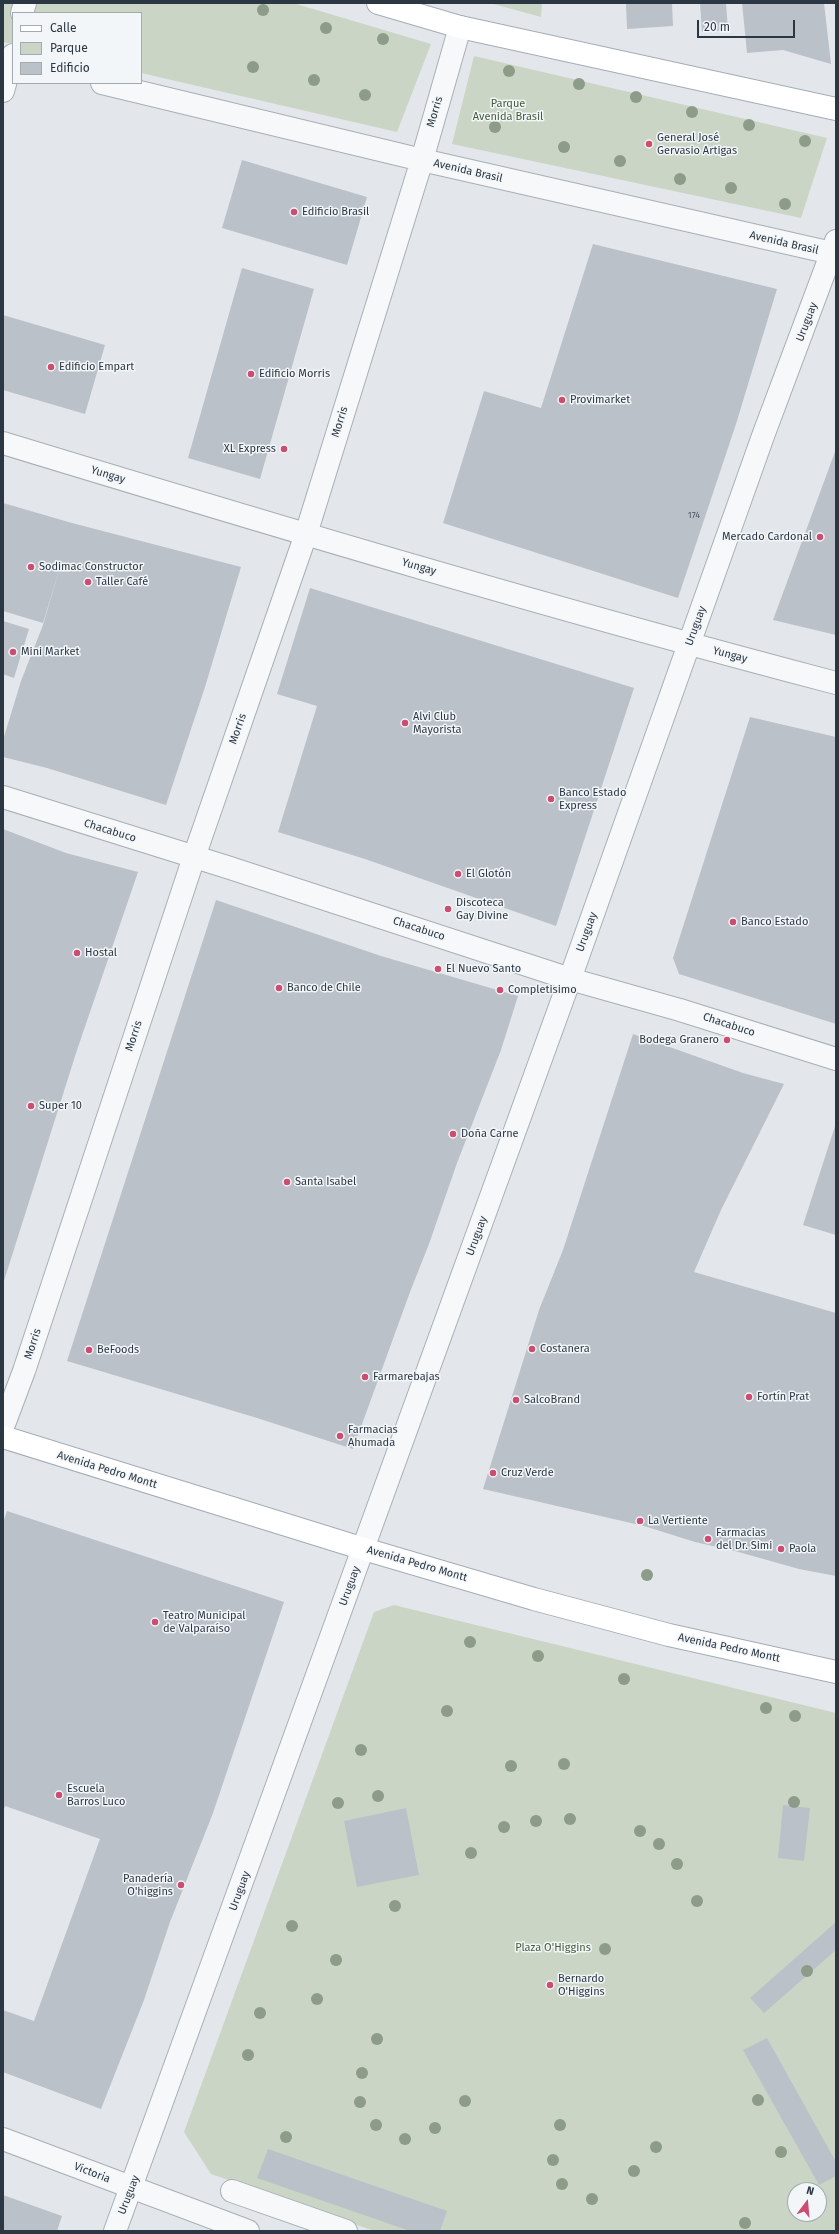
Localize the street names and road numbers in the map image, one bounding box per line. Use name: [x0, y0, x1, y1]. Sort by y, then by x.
street label: Morris: [424, 95, 446, 129]
street label: Avenida Brasil: [432, 157, 504, 185]
street label: Avenida Brasil: [748, 229, 820, 257]
street label: Uruguay: [793, 300, 821, 344]
street label: Morris: [329, 405, 351, 439]
street label: Yungay: [89, 464, 127, 486]
street label: Yungay: [400, 556, 438, 578]
street label: Uruguay: [683, 604, 709, 648]
street label: Yungay: [711, 644, 749, 666]
street label: Morris: [227, 712, 249, 746]
street label: Chacabuco: [82, 817, 138, 845]
street label: Uruguay: [574, 910, 600, 954]
street label: Chacabuco: [391, 914, 447, 944]
street label: Chacabuco: [701, 1010, 757, 1040]
street label: Morris: [123, 1019, 145, 1053]
street label: Uruguay: [464, 1214, 490, 1258]
street label: Morris: [22, 1327, 44, 1361]
street label: Avenida Pedro Montt: [55, 1448, 159, 1492]
street label: Avenida Pedro Montt: [365, 1543, 469, 1585]
street label: Uruguay: [337, 1564, 363, 1608]
street label: Avenida Pedro Montt: [677, 1631, 781, 1665]
street label: Uruguay: [227, 1869, 253, 1913]
street label: Victoria: [72, 2160, 112, 2186]
street label: Uruguay: [115, 2173, 143, 2217]

